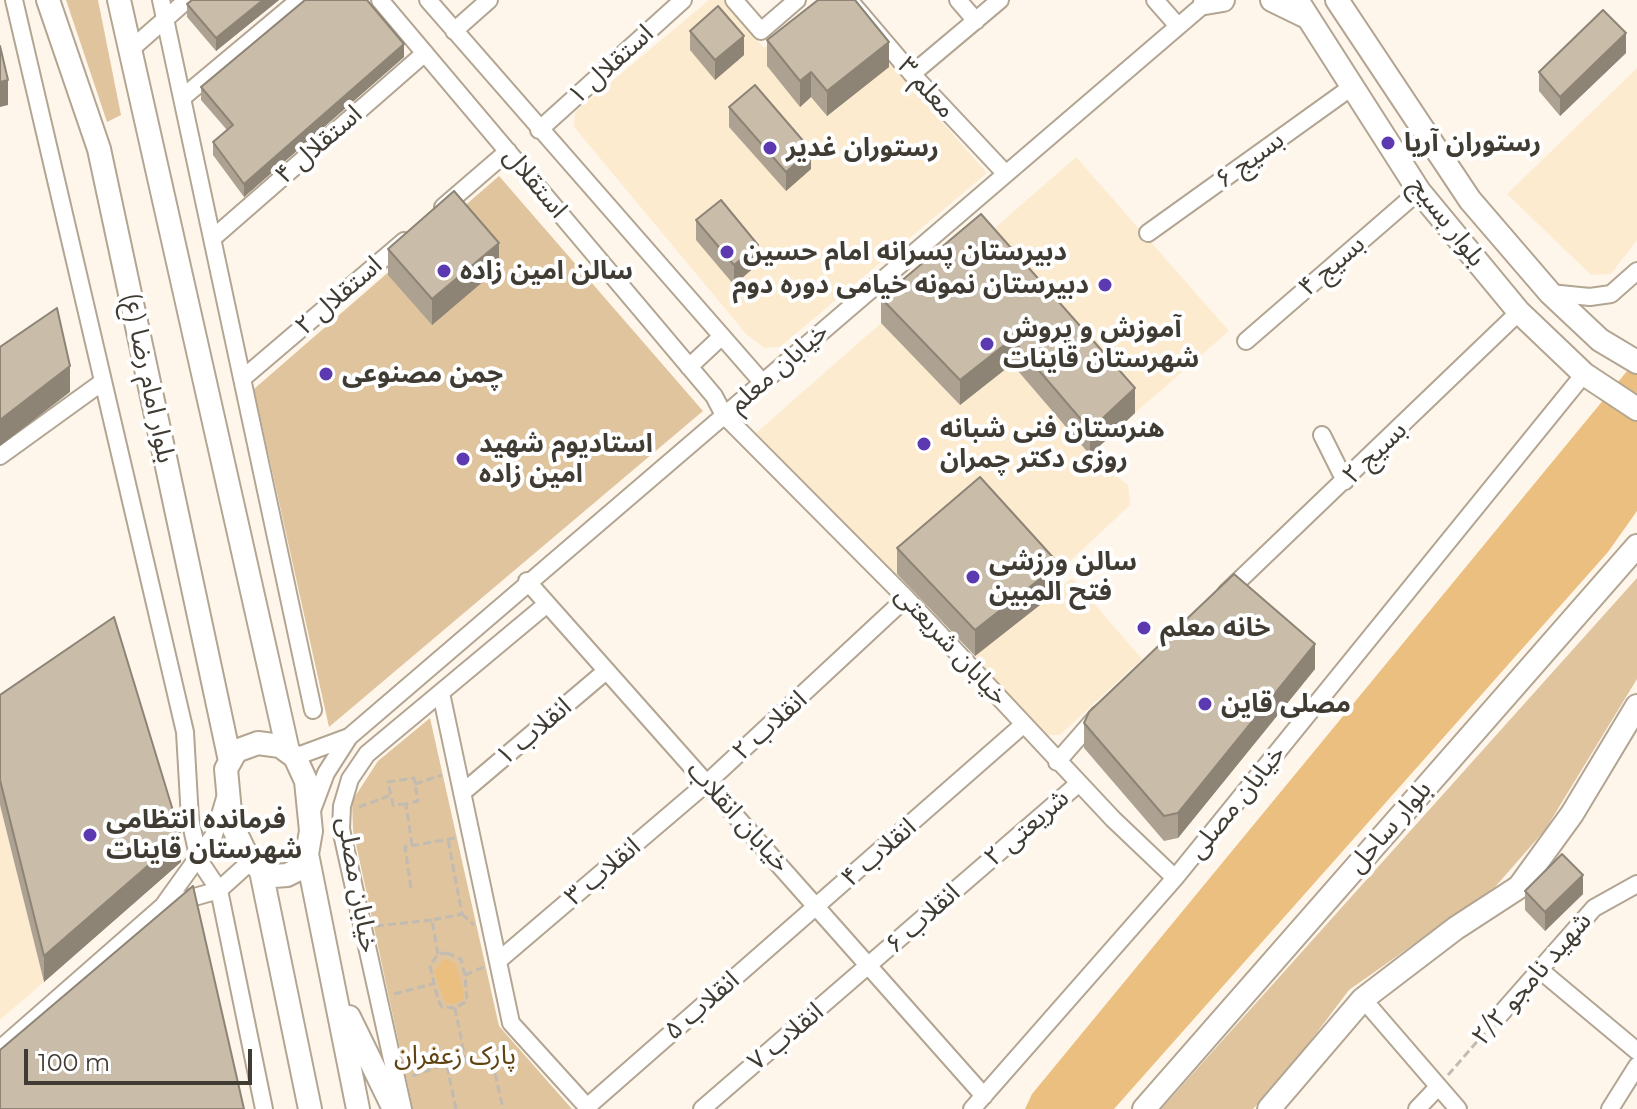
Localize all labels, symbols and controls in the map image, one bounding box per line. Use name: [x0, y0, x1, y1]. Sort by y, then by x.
street label: استقلال ۱: [562, 18, 660, 112]
street label: معلم ۳: [891, 51, 961, 125]
street label: استقلال ۴: [269, 99, 369, 191]
street label: بسیج ۶: [1210, 125, 1290, 195]
place label: رستوران آریا: [1404, 127, 1541, 159]
place label: رستوران غدیر: [786, 132, 939, 164]
marker: رستوران آریا: [1379, 134, 1397, 152]
marker: رستوران غدیر: [761, 139, 779, 157]
street label: استقلال: [496, 141, 574, 225]
street label: بلوار بسیج: [1402, 171, 1492, 273]
street label: بسیج ۴: [1293, 229, 1371, 303]
place label: دبیرستان پسرانه امام حسین: [743, 236, 1067, 268]
marker: دبیرستان پسرانه امام حسین: [718, 243, 736, 261]
street label: استقلال ۲: [289, 250, 389, 342]
place label: سالن امین زاده: [460, 255, 633, 287]
marker: سالن امین زاده: [435, 262, 453, 280]
place label: دبیرستان نمونه خیامی دوره دوم: [733, 269, 1089, 301]
marker: دبیرستان نمونه خیامی دوره دوم: [1096, 276, 1114, 294]
street label: بلوار امام رضا (ع): [115, 290, 181, 466]
place label: آموزش و پروش شهرستان قاینات: [1003, 313, 1199, 374]
street label: خیابان معلم: [723, 316, 835, 420]
marker: آموزش و پروش شهرستان قاینات: [978, 335, 996, 353]
place label: چمن مصنوعی: [342, 358, 503, 390]
marker: چمن مصنوعی: [317, 365, 335, 383]
place label: هنرستان فنی شبانه روزی دکتر چمران: [940, 413, 1165, 474]
street label: بسیج ۲: [1336, 415, 1414, 491]
place label: استادیوم شهید امین زاده: [479, 428, 653, 490]
marker: هنرستان فنی شبانه روزی دکتر چمران: [915, 435, 933, 453]
marker: استادیوم شهید امین زاده: [454, 450, 472, 468]
place label: سالن ورزشی فتح المبین: [989, 546, 1137, 608]
marker: سالن ورزشی فتح المبین: [964, 568, 982, 586]
street label: خیابان شریعتی: [888, 580, 1014, 712]
place label: خانه معلم: [1160, 612, 1270, 644]
marker: خانه معلم: [1135, 619, 1153, 637]
street label: انقلاب ۲: [726, 685, 814, 767]
place label: مصلی قاین: [1221, 688, 1351, 720]
street label: انقلاب ۱: [490, 691, 578, 773]
marker: مصلی قاین: [1196, 695, 1214, 713]
street label: خیابان مصلی: [1182, 739, 1292, 865]
street label: خیابان انقلاب: [680, 755, 796, 879]
street label: بلوار ساحل: [1342, 775, 1438, 879]
street label: شریعتی ۲: [978, 783, 1076, 873]
place label: فرمانده انتظامی شهرستان قاینات: [106, 804, 302, 866]
street label: انقلاب ۴: [835, 812, 923, 894]
street label: خیابان مصلی: [330, 815, 384, 955]
marker: فرمانده انتظامی شهرستان قاینات: [81, 826, 99, 844]
street label: انقلاب ۳: [559, 831, 647, 913]
street label: انقلاب ۶: [879, 878, 967, 960]
street label: شهید نامجو ۲/۲: [1466, 906, 1598, 1052]
street label: انقلاب ۵: [658, 965, 746, 1047]
street label: انقلاب ۷: [742, 996, 830, 1078]
scale bar: [28, 1033, 256, 1083]
park label: پارک زعفران: [394, 1040, 516, 1072]
text: 100 m: [38, 1048, 110, 1077]

